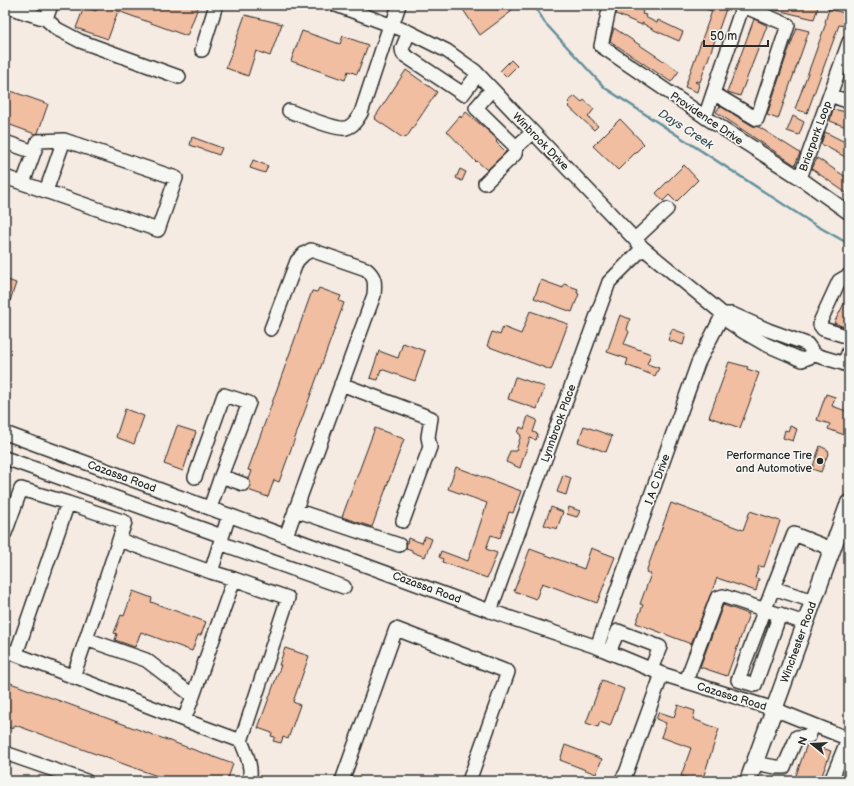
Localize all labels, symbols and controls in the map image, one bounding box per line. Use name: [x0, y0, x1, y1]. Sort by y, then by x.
scale bar: [704, 22, 768, 48]
text: 50 m: [710, 29, 737, 44]
street label: Providence Drive: [668, 89, 746, 148]
street label: Briarpark Loop: [797, 99, 834, 173]
water label: Days Creek: [655, 106, 717, 153]
street label: Winbrook Drive: [510, 110, 572, 173]
street label: Lynnbrook Place: [538, 382, 579, 464]
place label: Performance Tire and Automotive: [726, 449, 812, 475]
street label: I A C Drive: [642, 452, 673, 506]
marker: Performance Tire and Automotive: [815, 456, 825, 466]
street label: Cazassa Road: [86, 458, 158, 495]
street label: Cazassa Road: [391, 569, 463, 606]
street label: Winchester Road: [778, 600, 819, 684]
street label: Cazassa Road: [695, 680, 768, 713]
north arrow: [792, 724, 832, 764]
text: N: [796, 735, 810, 747]

